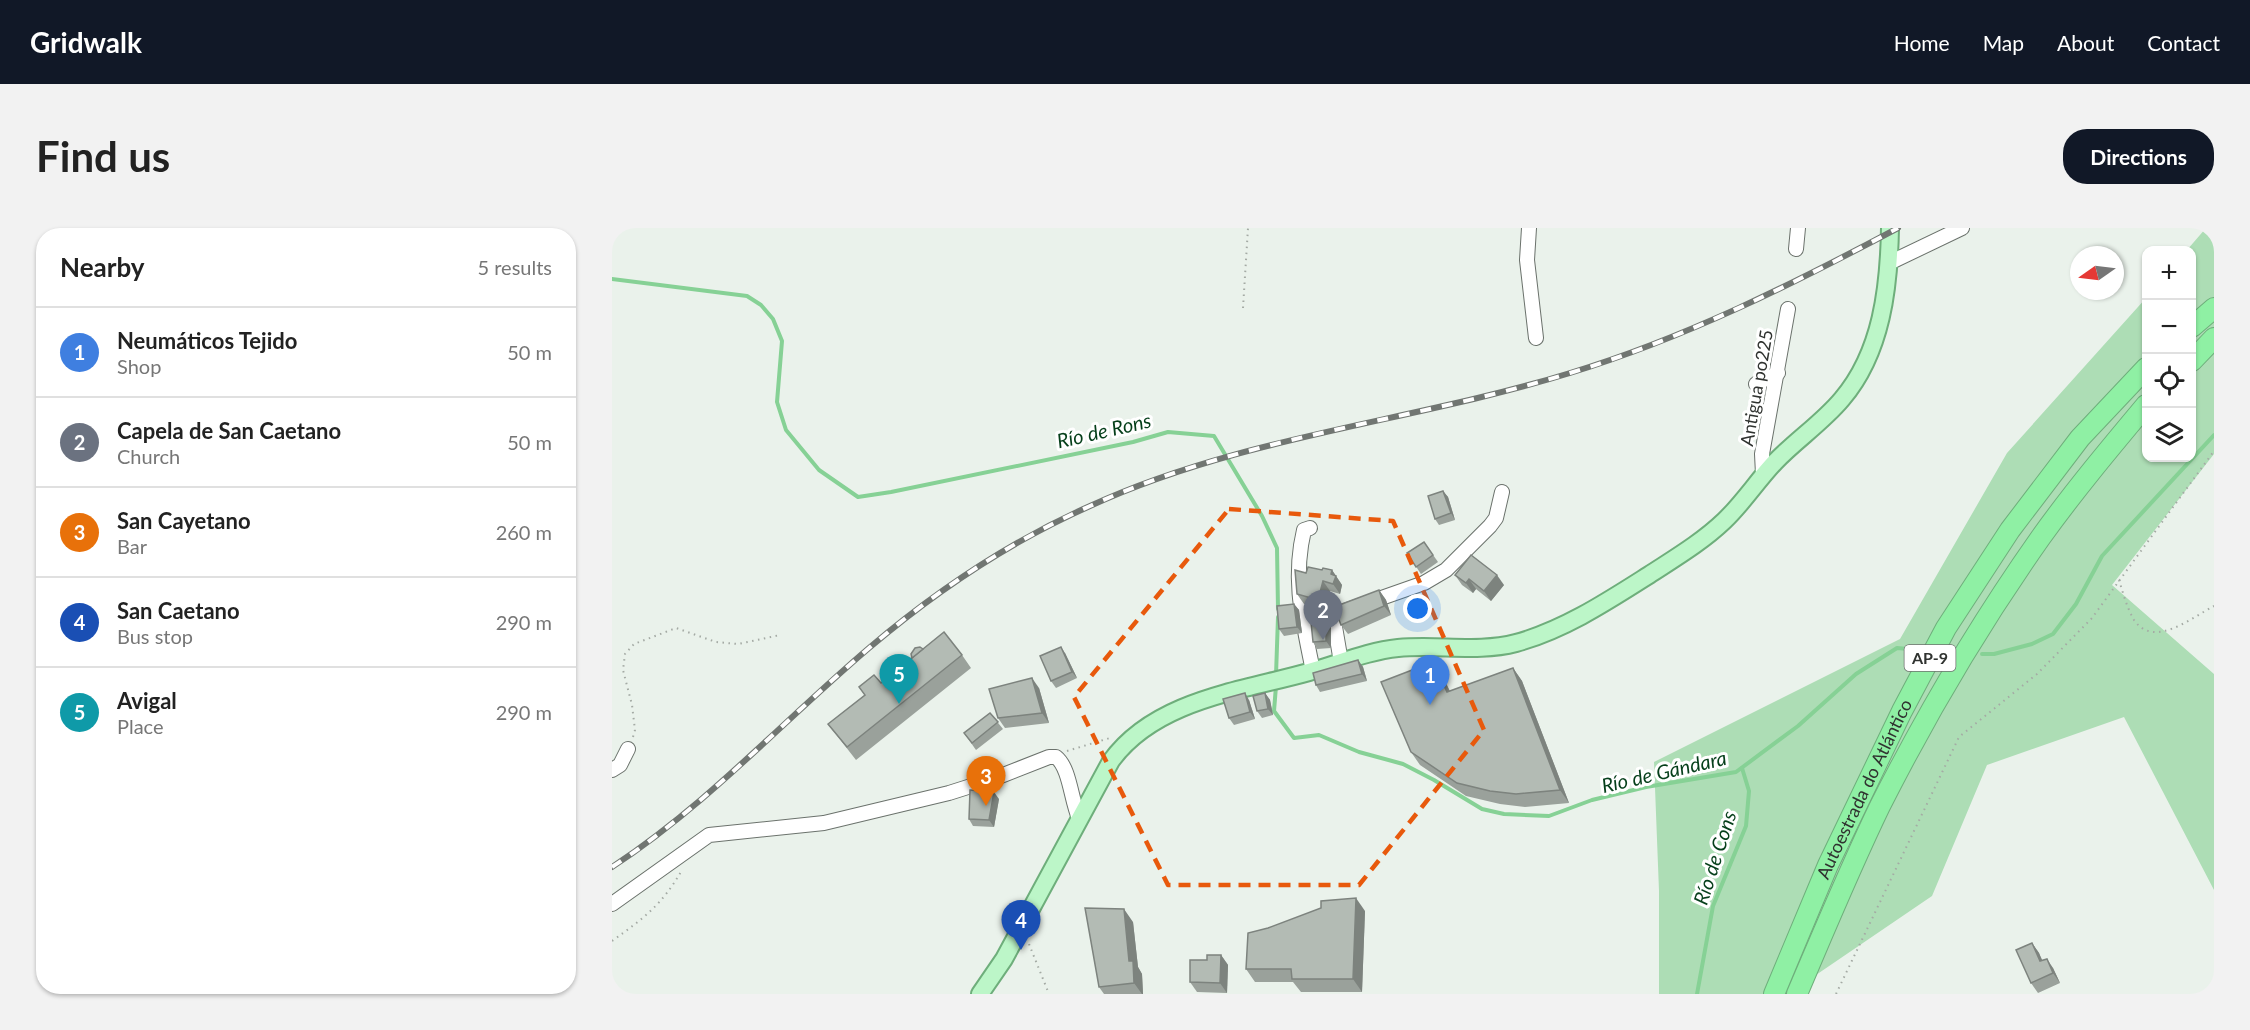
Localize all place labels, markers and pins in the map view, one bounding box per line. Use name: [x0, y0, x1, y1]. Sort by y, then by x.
pin: 2: [1304, 590, 1342, 640]
pin: 5: [880, 654, 918, 704]
pin: 1: [1410, 656, 1450, 705]
pin: 3: [966, 756, 1006, 806]
pin: 4: [1002, 900, 1040, 950]

